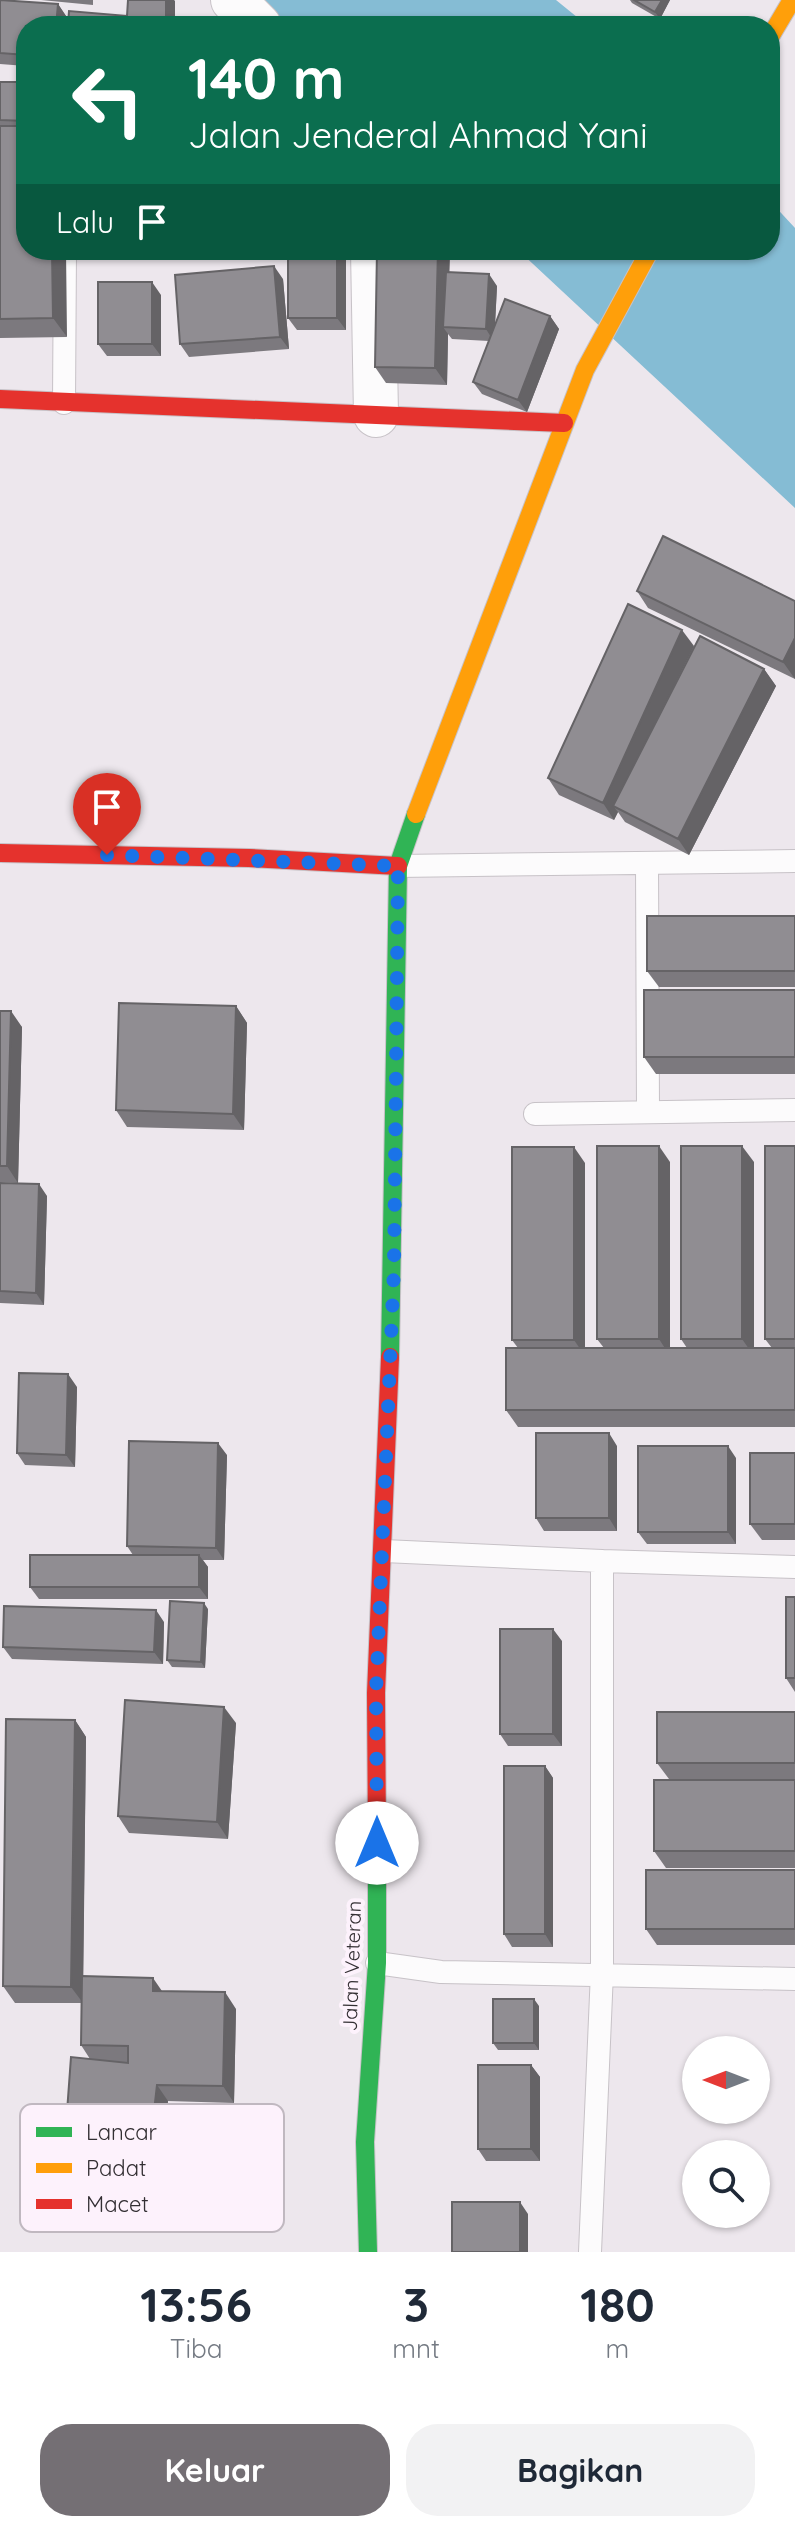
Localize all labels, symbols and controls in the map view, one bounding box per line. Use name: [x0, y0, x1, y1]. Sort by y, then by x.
text: 140 m: [188, 43, 344, 113]
icon: left: [56, 48, 160, 152]
text: Jalan Jenderal Ahmad Yani: [188, 112, 648, 157]
icon: arrive: [130, 200, 174, 244]
text: Lalu: [56, 203, 114, 241]
pin: [73, 773, 141, 855]
icon: arrive: [85, 785, 129, 829]
position arrow: [335, 1801, 419, 1885]
street label: Jalan Veteran: [337, 1900, 366, 2032]
north arrow: [682, 2036, 770, 2124]
map controls: [682, 2036, 770, 2228]
legend: [20, 2104, 284, 2232]
text: Lancar: [86, 2118, 157, 2146]
button: search: [682, 2140, 770, 2228]
text: Padat: [86, 2154, 146, 2182]
text: Macet: [86, 2190, 149, 2218]
text: 13:56: [140, 2274, 252, 2334]
text: 3: [403, 2274, 429, 2334]
text: 180: [580, 2274, 655, 2334]
text: Tiba: [170, 2332, 223, 2365]
text: mnt: [392, 2332, 440, 2365]
text: m: [606, 2332, 629, 2365]
button: Keluar: [40, 2424, 390, 2516]
button: Bagikan: [406, 2424, 755, 2516]

